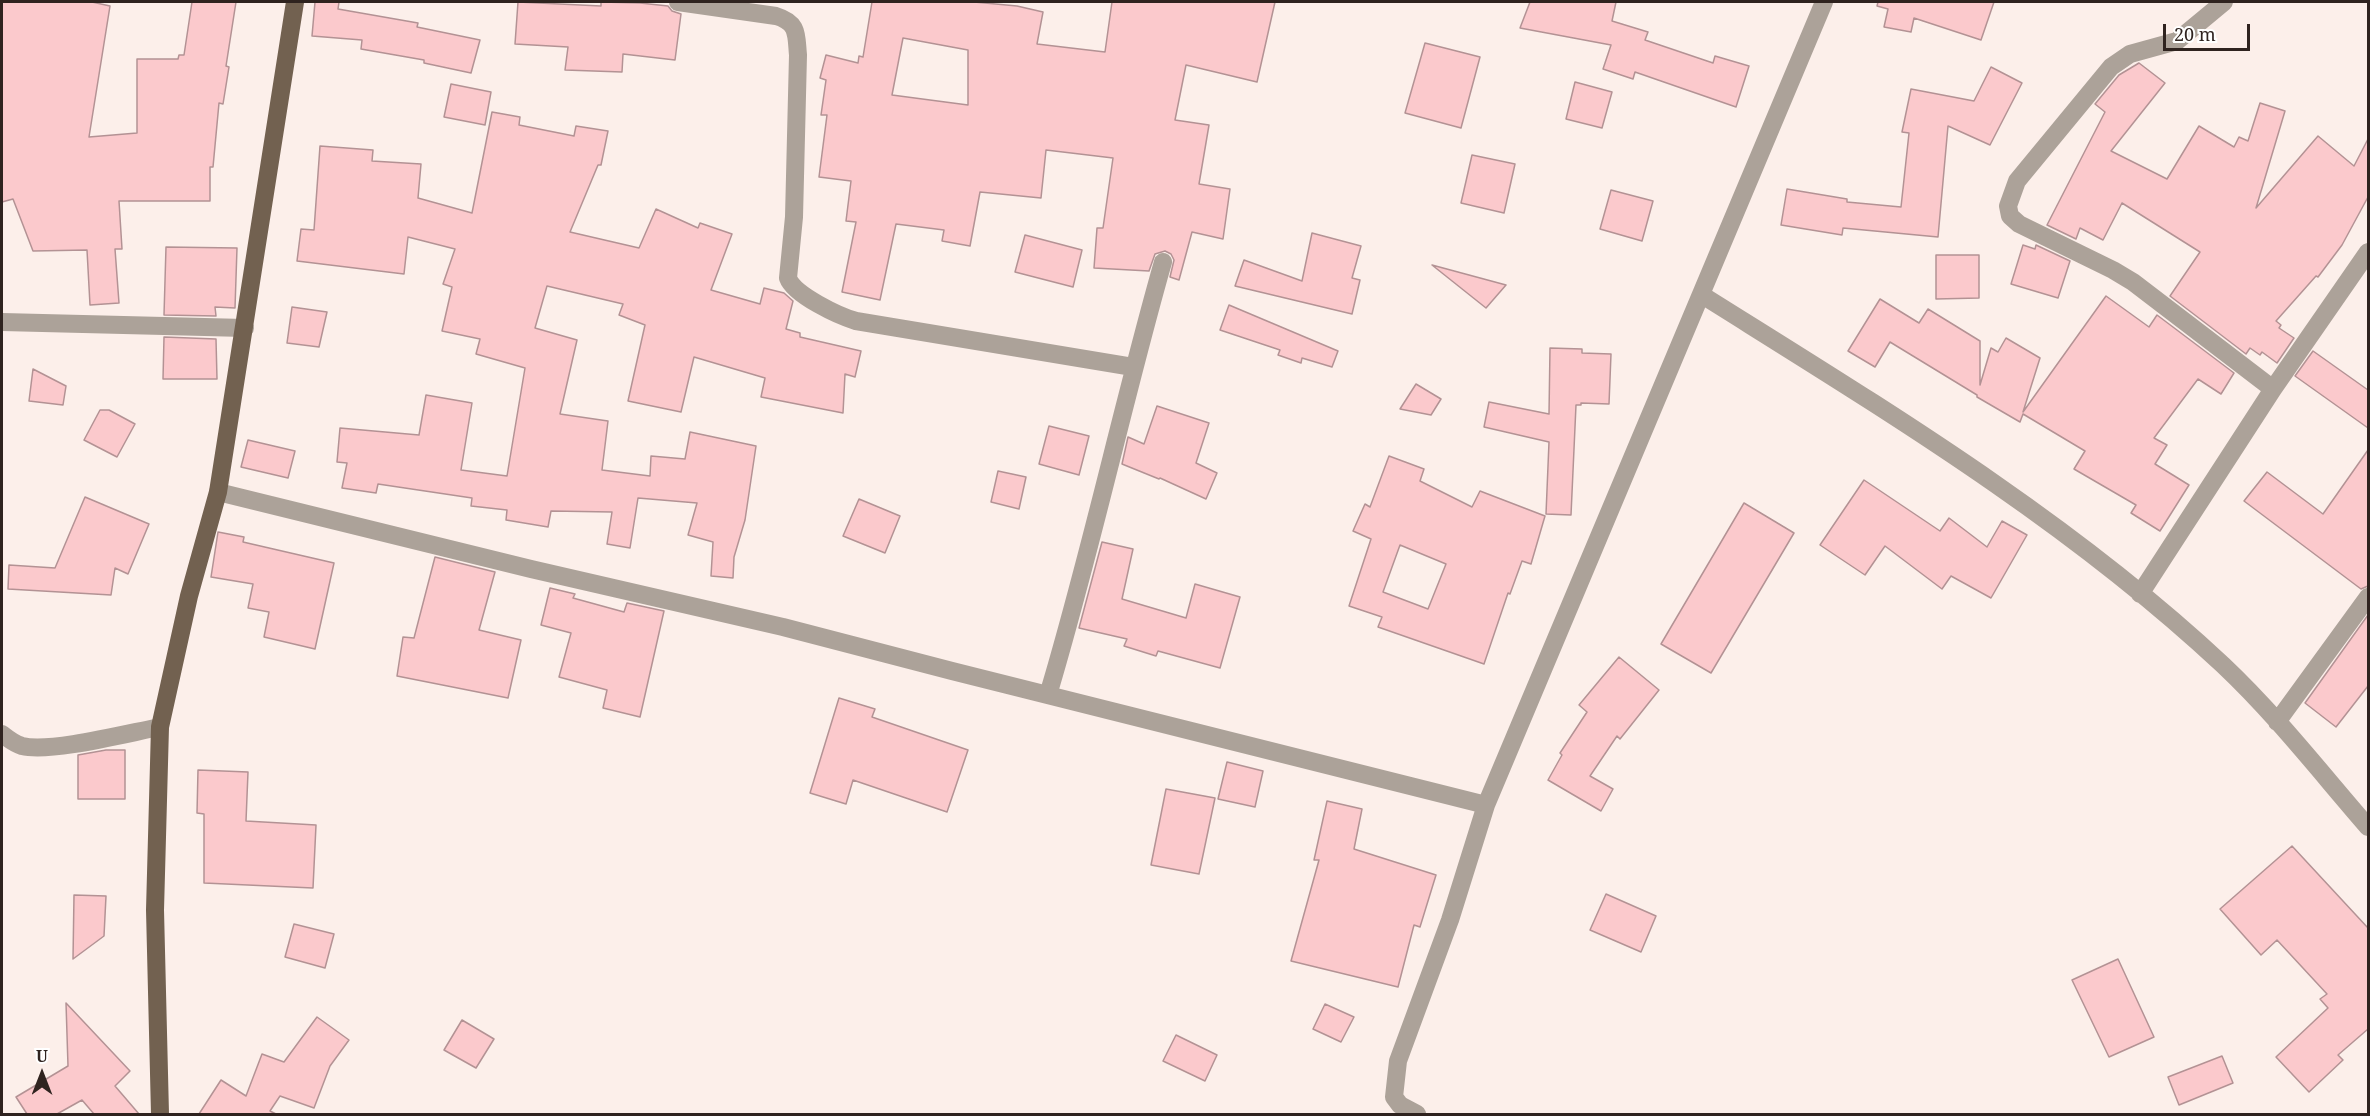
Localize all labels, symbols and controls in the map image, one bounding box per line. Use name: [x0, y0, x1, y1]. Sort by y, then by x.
scale bar: [2166, 12, 2253, 50]
text: 20 m: [2174, 22, 2216, 46]
north arrow: [12, 1044, 72, 1104]
text: U: [36, 1045, 48, 1067]

